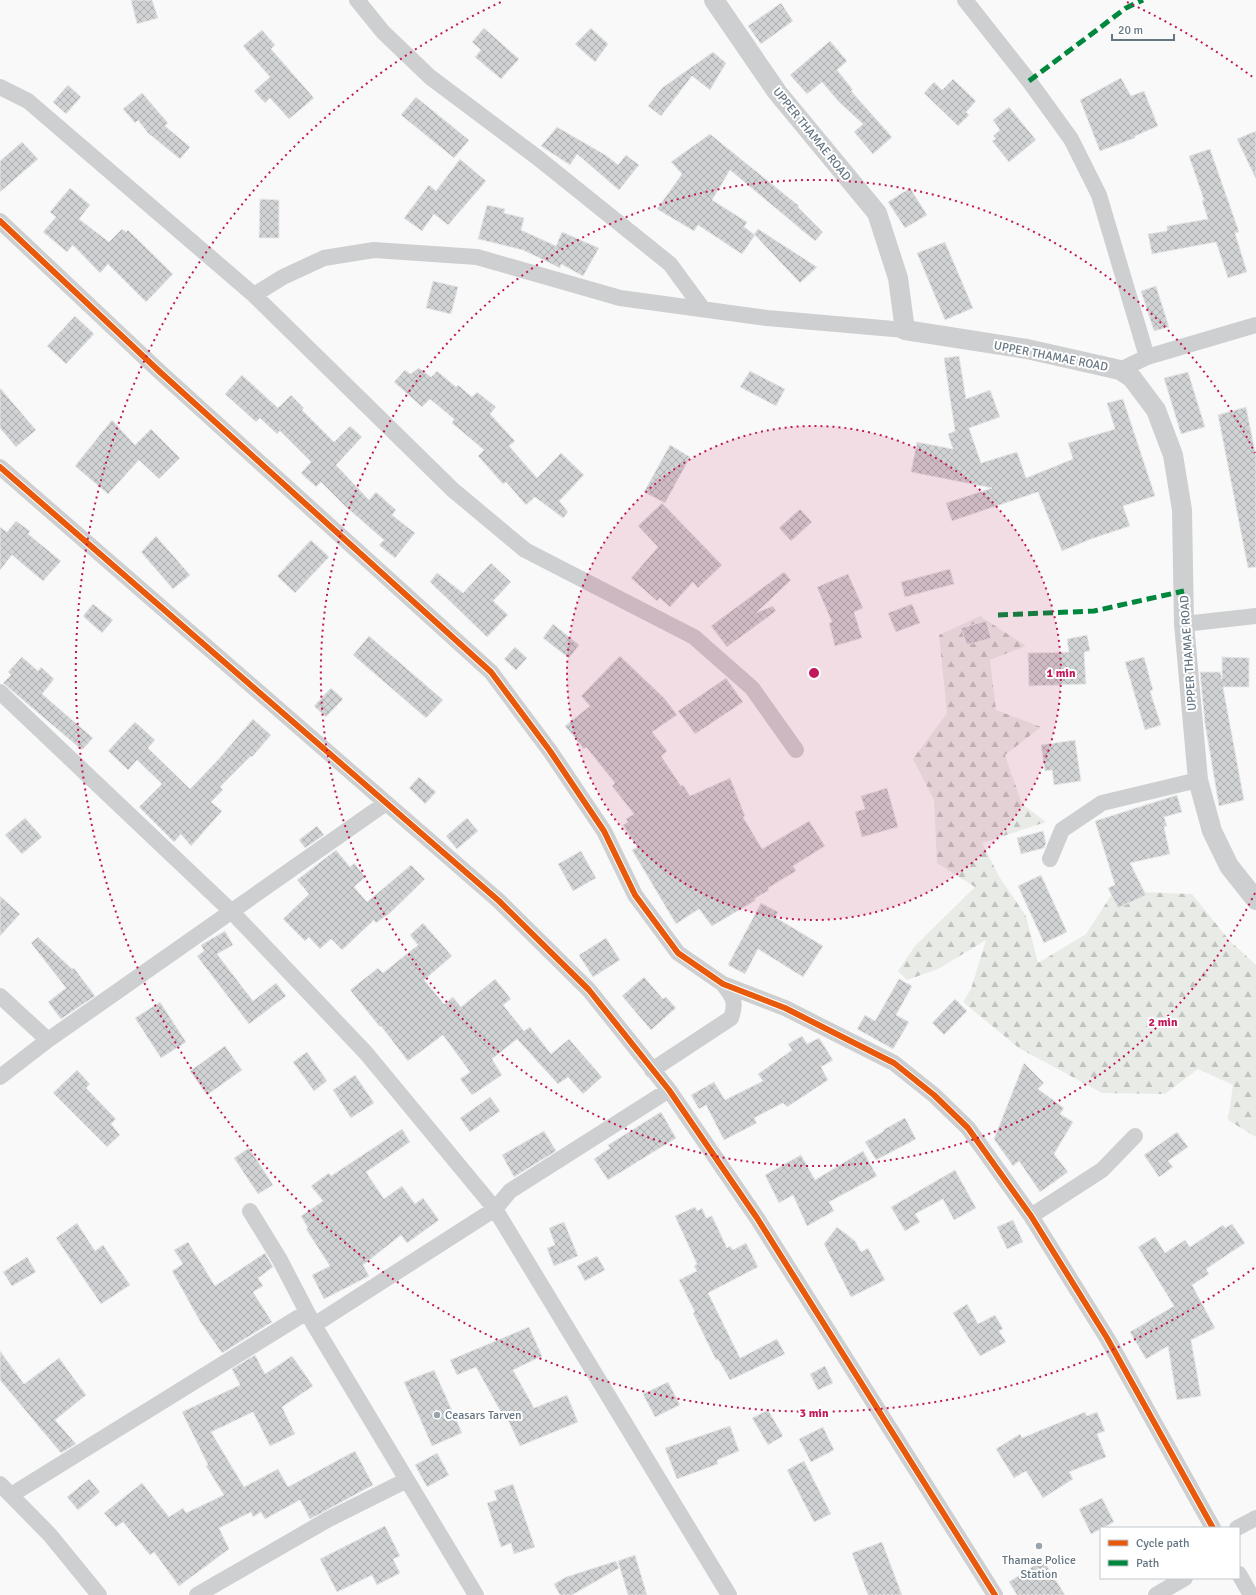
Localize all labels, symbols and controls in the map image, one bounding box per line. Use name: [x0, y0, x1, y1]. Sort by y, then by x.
scale bar: [1112, 16, 1174, 42]
text: 20 m: [1118, 23, 1143, 38]
street label: UPPER THAMAE ROAD: [769, 85, 854, 184]
street label: UPPER THAMAE ROAD: [993, 338, 1109, 375]
street label: UPPER THAMAE ROAD: [1177, 594, 1200, 711]
centre of rings: [807, 666, 821, 680]
text: 1 min: [1047, 666, 1076, 681]
text: 2 min: [1149, 1015, 1178, 1030]
text: 3 min: [800, 1406, 829, 1421]
place label: Ceasars Tarven: [445, 1408, 522, 1423]
marker: Ceasars Tarven: [432, 1410, 442, 1420]
legend: [1100, 1527, 1240, 1579]
text: Cycle path: [1136, 1536, 1189, 1551]
marker: Thamae Police Station: [1034, 1541, 1044, 1551]
place label: Thamae Police Station: [1002, 1553, 1076, 1582]
text: Path: [1136, 1556, 1159, 1571]

